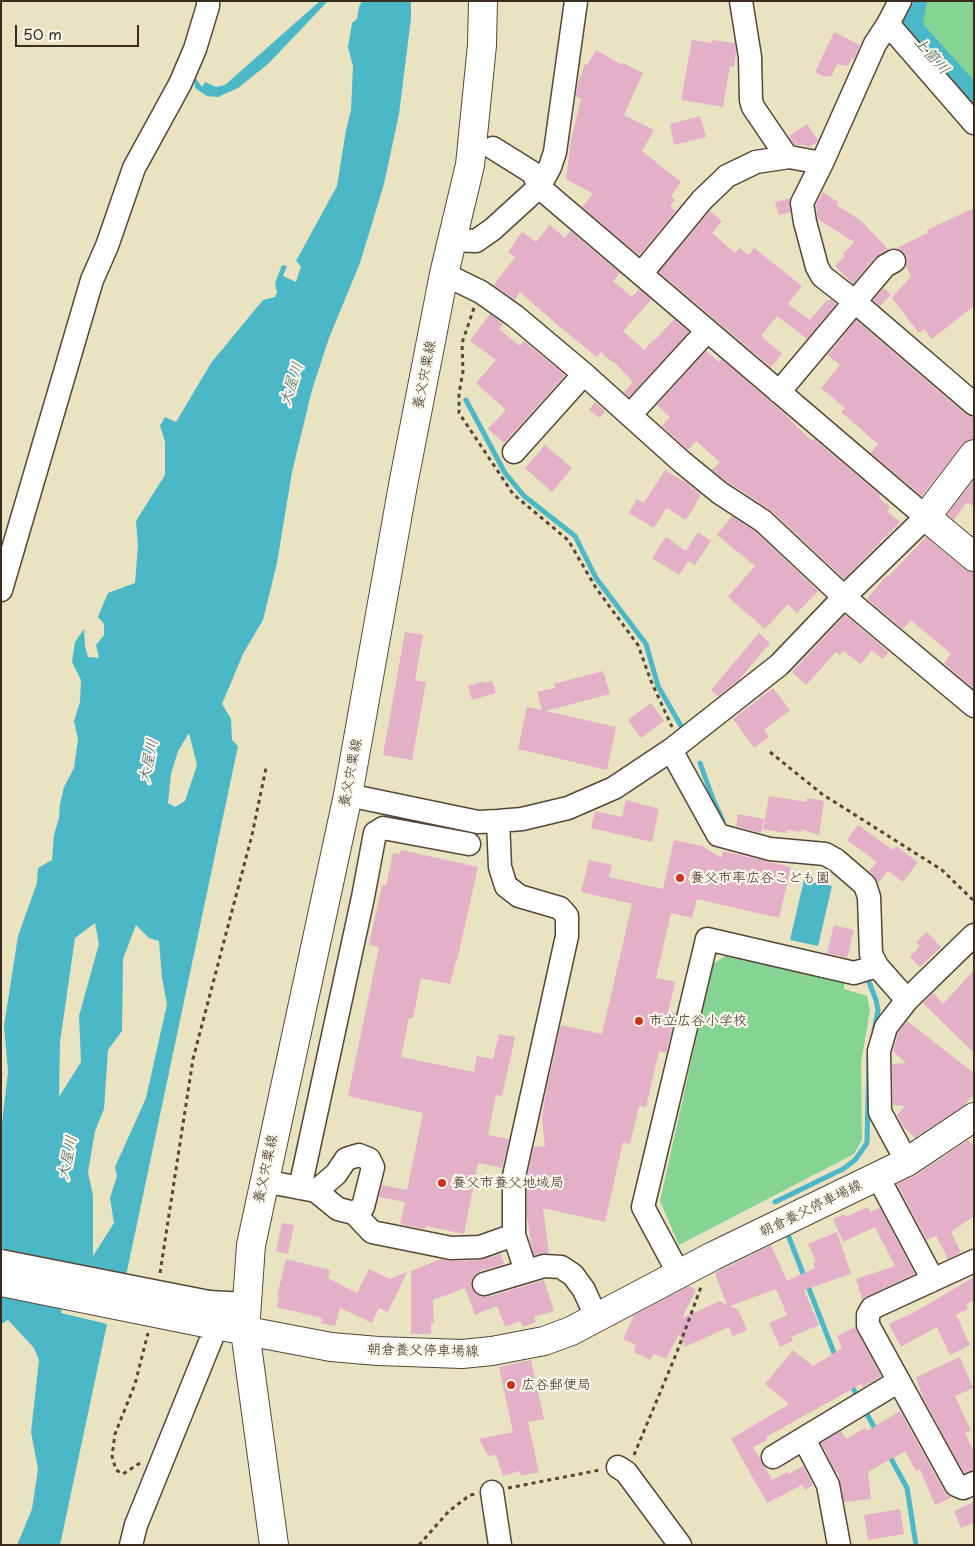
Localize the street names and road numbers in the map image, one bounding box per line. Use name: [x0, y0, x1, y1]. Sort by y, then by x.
street label: 養父宍粟線: [410, 339, 440, 411]
street label: 養父宍粟線: [336, 737, 366, 809]
street label: 養父宍粟線: [251, 1133, 281, 1205]
street label: 朝倉養父停車場線: [757, 1177, 865, 1241]
street label: 朝倉養父停車場線: [367, 1342, 479, 1360]

